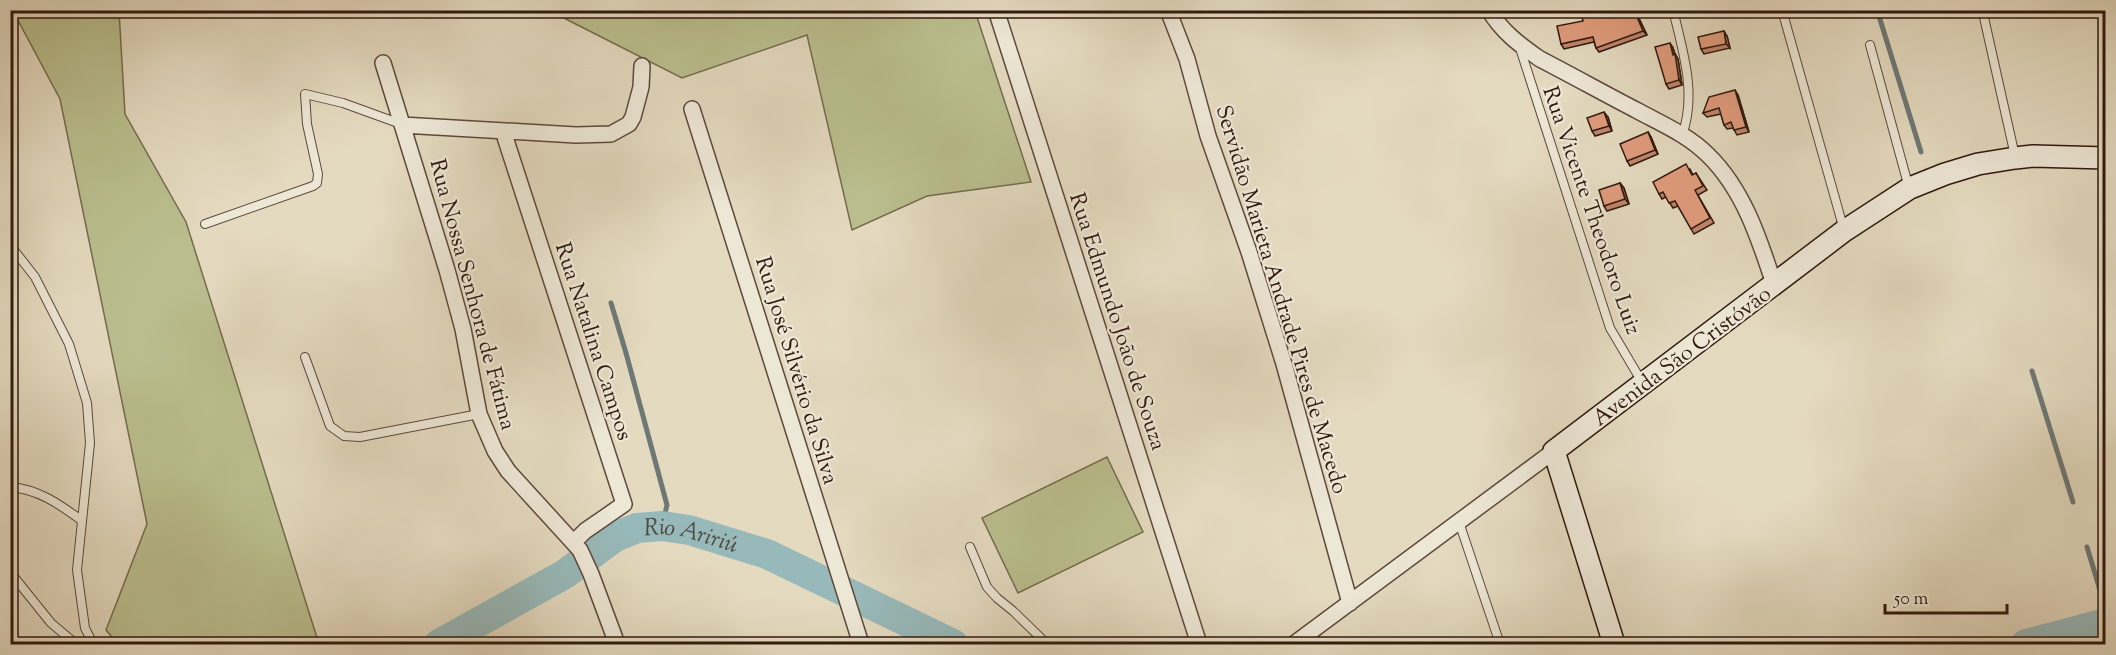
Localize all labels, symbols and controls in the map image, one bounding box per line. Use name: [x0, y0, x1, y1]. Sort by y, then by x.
street label: Rua Vicente Theodoro Luiz: [1533, 82, 1648, 340]
street label: Servidão Marieta Andrade Pires de Macedo: [1206, 102, 1355, 498]
street label: Rua Nossa Senhora de Fátima: [420, 156, 523, 434]
street label: Rua Edmundo João de Souza: [1059, 189, 1173, 455]
street label: Rua Natalina Campos: [545, 239, 639, 445]
street label: Rua José Silvério da Silva: [745, 253, 845, 489]
street label: Avenida São Cristóvão: [1587, 279, 1779, 435]
water label: Rio Aririú: [642, 511, 742, 563]
scale bar: [1885, 577, 2006, 615]
text: 50 m: [1893, 587, 1929, 613]

